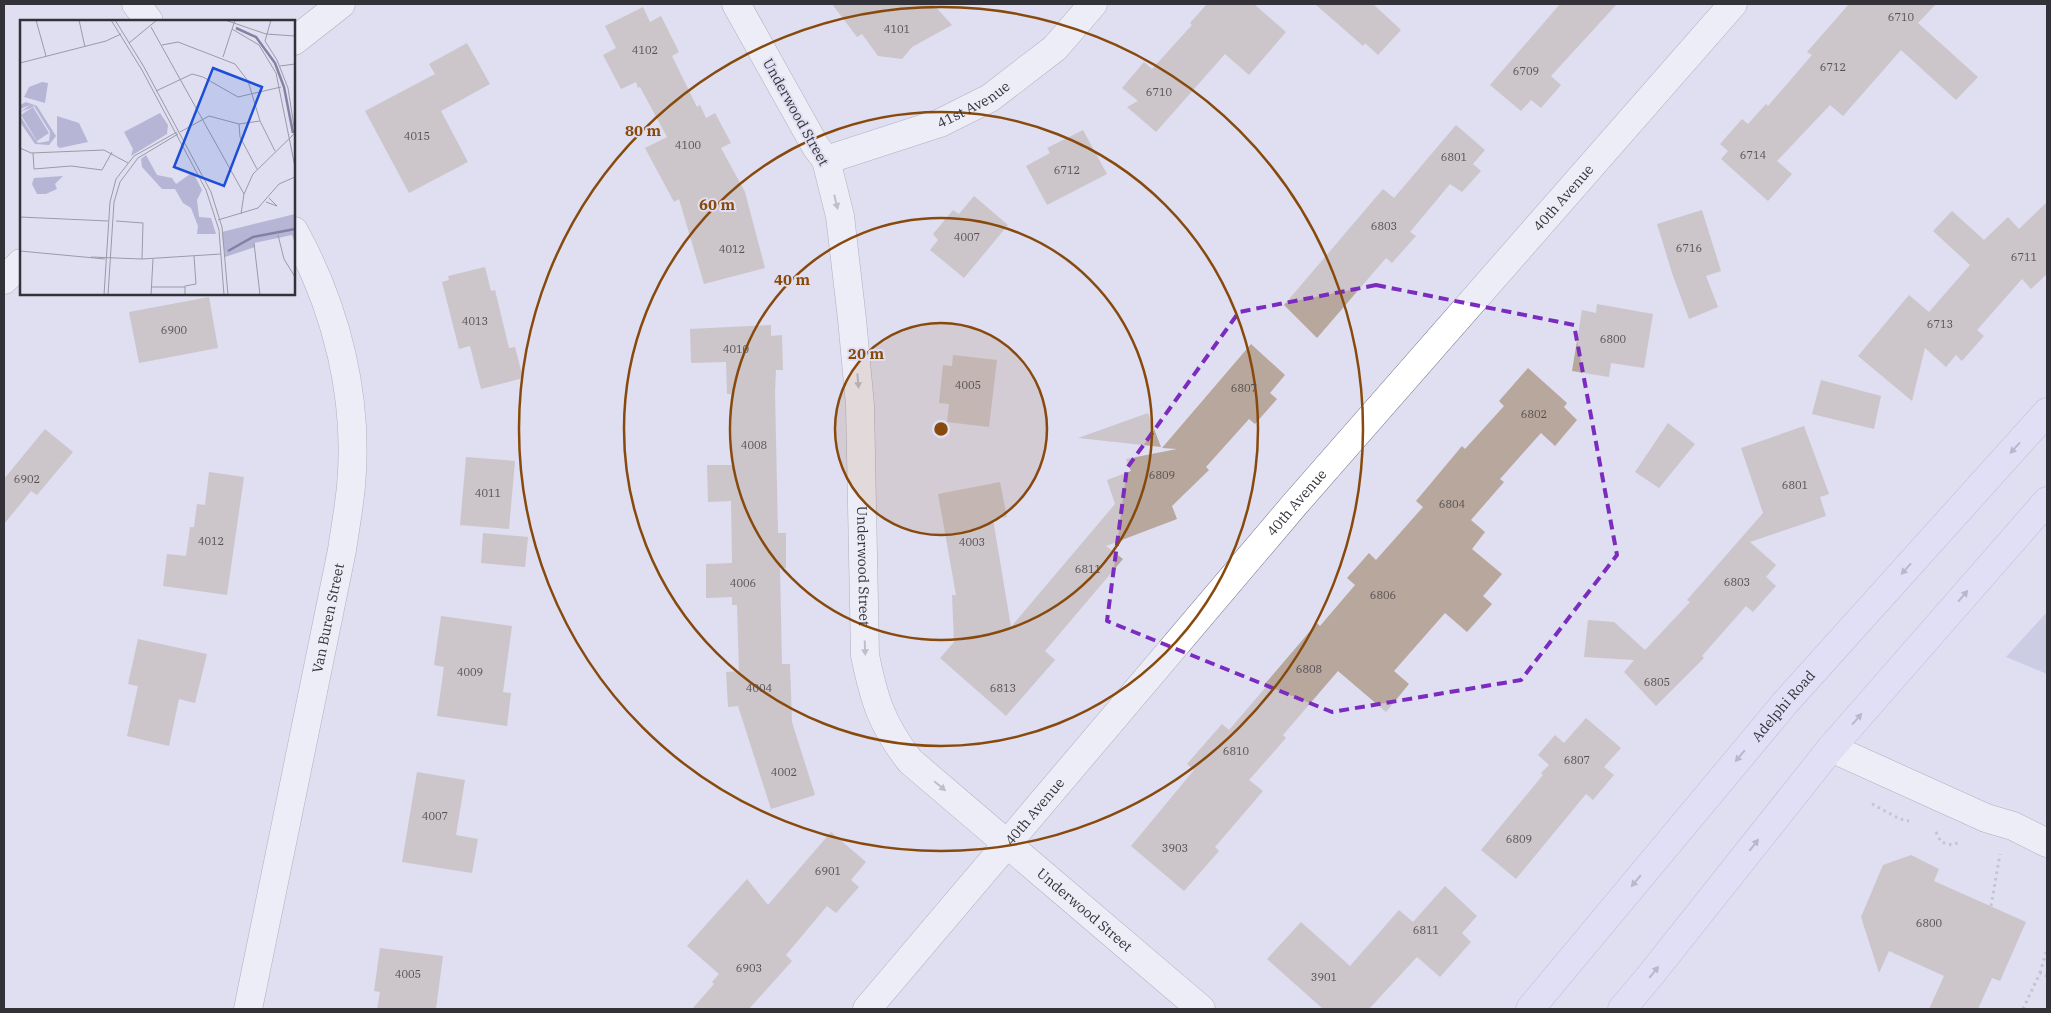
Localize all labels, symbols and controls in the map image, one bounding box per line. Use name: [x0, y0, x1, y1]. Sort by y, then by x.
house number: 6710: [1888, 10, 1915, 24]
inset map: [20, 20, 295, 295]
house number: 4101: [884, 22, 910, 36]
house number: 4102: [632, 43, 658, 57]
street label: Underwood Street: [759, 55, 833, 169]
house number: 6712: [1820, 60, 1846, 74]
house number: 6709: [1513, 64, 1539, 78]
street label: 41st Avenue: [934, 77, 1014, 132]
house number: 6710: [1146, 85, 1173, 99]
text: 80 m: [625, 121, 661, 140]
house number: 4015: [404, 129, 430, 143]
house number: 4100: [675, 138, 702, 152]
house number: 6714: [1740, 148, 1767, 162]
house number: 6801: [1441, 150, 1467, 164]
street label: 40th Avenue: [1529, 161, 1597, 235]
house number: 6712: [1054, 163, 1080, 177]
text: 60 m: [699, 195, 735, 214]
one-way arrow: [832, 195, 840, 210]
house number: 6803: [1371, 219, 1397, 233]
house number: 4007: [954, 230, 980, 244]
house number: 6716: [1676, 241, 1702, 255]
house number: 4012: [719, 242, 745, 256]
house number: 6711: [2011, 250, 2037, 264]
text: 40 m: [774, 270, 810, 289]
house number: 4013: [462, 314, 488, 328]
house number: 6713: [1927, 317, 1953, 331]
house number: 6900: [161, 323, 188, 337]
house number: 6800: [1600, 332, 1627, 346]
house number: 4010: [723, 342, 750, 356]
text: 20 m: [848, 344, 884, 363]
one-way arrow: [854, 373, 862, 389]
house number: 4005: [955, 378, 981, 392]
house number: 6807: [1231, 381, 1257, 395]
house number: 6802: [1521, 407, 1547, 421]
centre of rings: [932, 420, 950, 438]
house number: 4008: [741, 438, 767, 452]
one-way arrow: [2009, 442, 2020, 455]
street label: 40th Avenue: [1263, 465, 1330, 540]
house number: 6809: [1149, 468, 1175, 482]
house number: 6902: [14, 472, 40, 486]
house number: 6801: [1782, 478, 1808, 492]
house number: 4011: [475, 486, 501, 500]
house number: 6804: [1439, 497, 1466, 511]
street label: Underwood Street: [853, 506, 873, 626]
house number: 4012: [198, 534, 224, 548]
house number: 4003: [959, 535, 985, 549]
street label: Van Buren Street: [308, 562, 348, 675]
house number: 6811: [1075, 562, 1101, 576]
one-way arrow: [1900, 562, 1912, 574]
house number: 6803: [1724, 575, 1750, 589]
house number: 4006: [730, 576, 756, 590]
house number: 6806: [1370, 588, 1396, 602]
one-way arrow: [1958, 590, 1969, 603]
one-way arrow: [861, 640, 869, 656]
house number: 6808: [1296, 662, 1322, 676]
house number: 4009: [457, 665, 483, 679]
street label: Adelphi Road: [1748, 666, 1819, 745]
house number: 6805: [1644, 675, 1670, 689]
house number: 4004: [746, 681, 773, 695]
house number: 6813: [990, 681, 1016, 695]
one-way arrow: [1851, 712, 1862, 725]
house number: 6810: [1223, 744, 1250, 758]
one-way arrow: [1735, 750, 1746, 763]
house number: 6807: [1564, 753, 1590, 767]
house number: 4002: [771, 765, 797, 779]
street label: 40th Avenue: [1001, 774, 1068, 849]
one-way arrow: [933, 780, 945, 792]
house number: 4007: [422, 809, 448, 823]
house number: 6809: [1506, 832, 1532, 846]
one-way arrow: [1749, 839, 1760, 852]
house number: 3903: [1162, 841, 1188, 855]
house number: 6901: [815, 864, 841, 878]
street label: Underwood Street: [1033, 864, 1136, 956]
one-way arrow: [1631, 874, 1642, 887]
house number: 6800: [1916, 916, 1943, 930]
house number: 6811: [1413, 923, 1439, 937]
house number: 6903: [736, 961, 762, 975]
one-way arrow: [1648, 966, 1659, 979]
house number: 4005: [395, 967, 421, 981]
house number: 3901: [1311, 970, 1337, 984]

